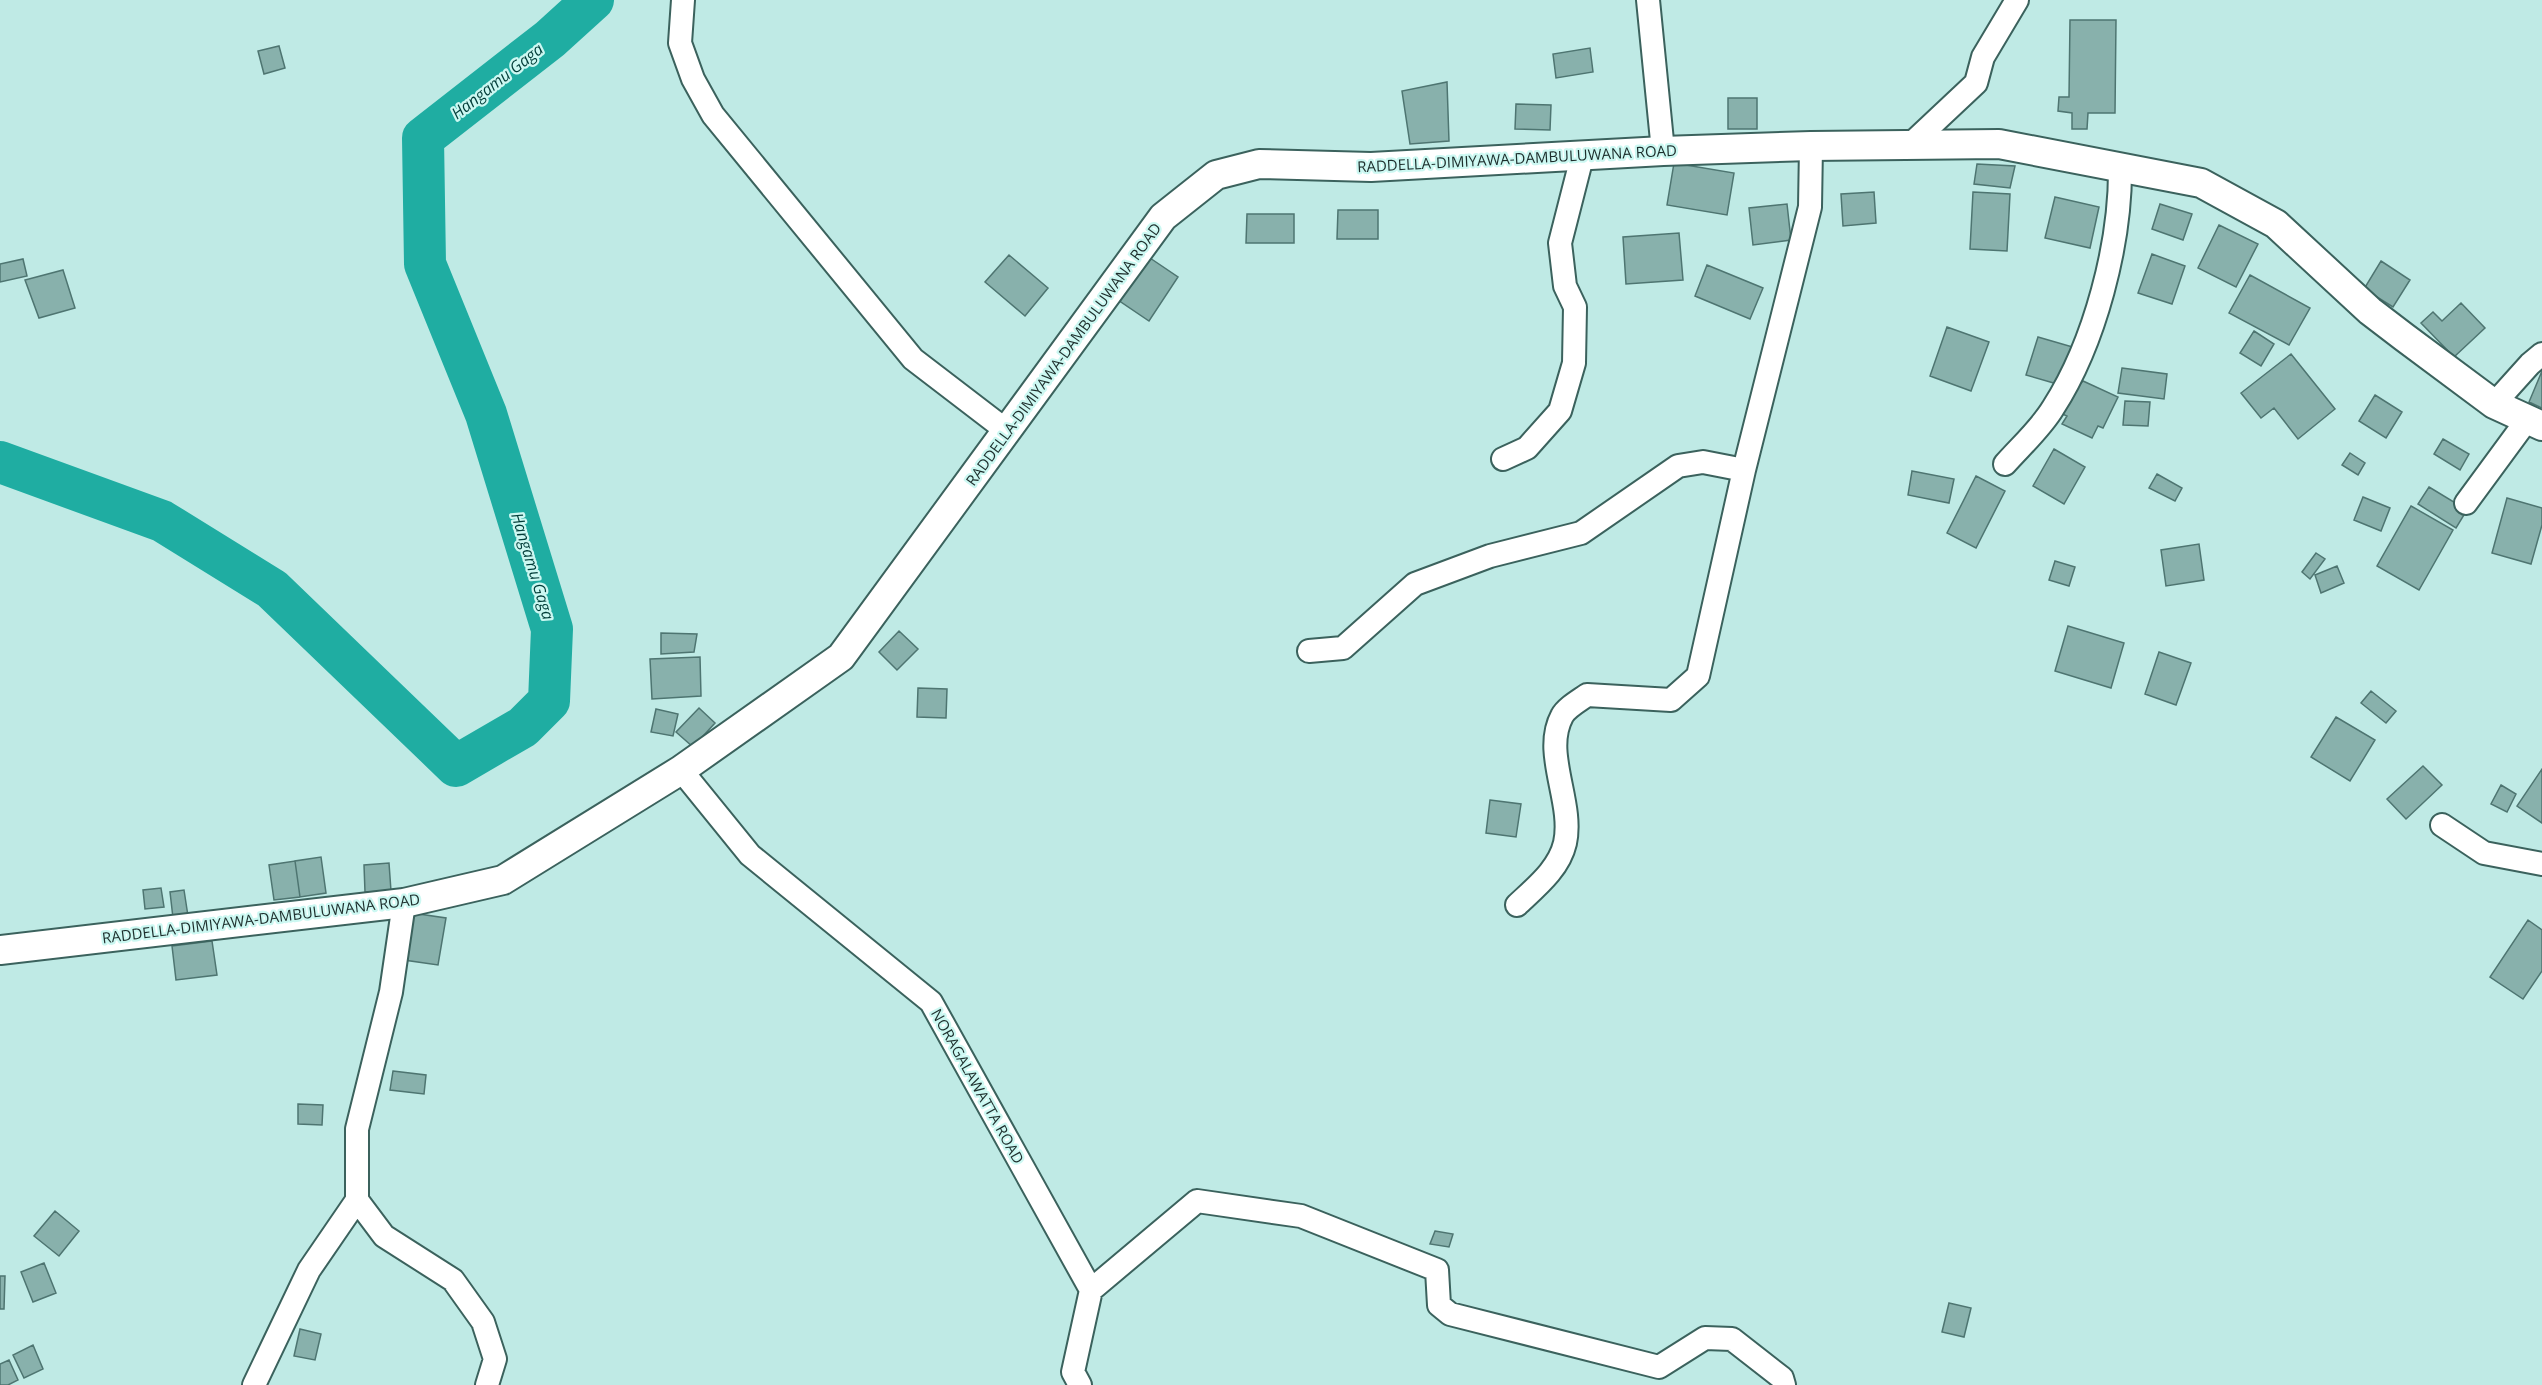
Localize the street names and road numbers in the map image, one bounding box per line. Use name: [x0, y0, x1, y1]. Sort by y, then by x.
street label: RADDELLA-DIMIYAWA-DAMBULUWANA ROAD: [1357, 140, 1677, 176]
street label: RADDELLA-DIMIYAWA-DAMBULUWANA ROAD: [961, 219, 1165, 489]
street label: RADDELLA-DIMIYAWA-DAMBULUWANA ROAD: [101, 889, 421, 947]
street label: NORAGALAWATTA ROAD: [927, 1005, 1029, 1167]

